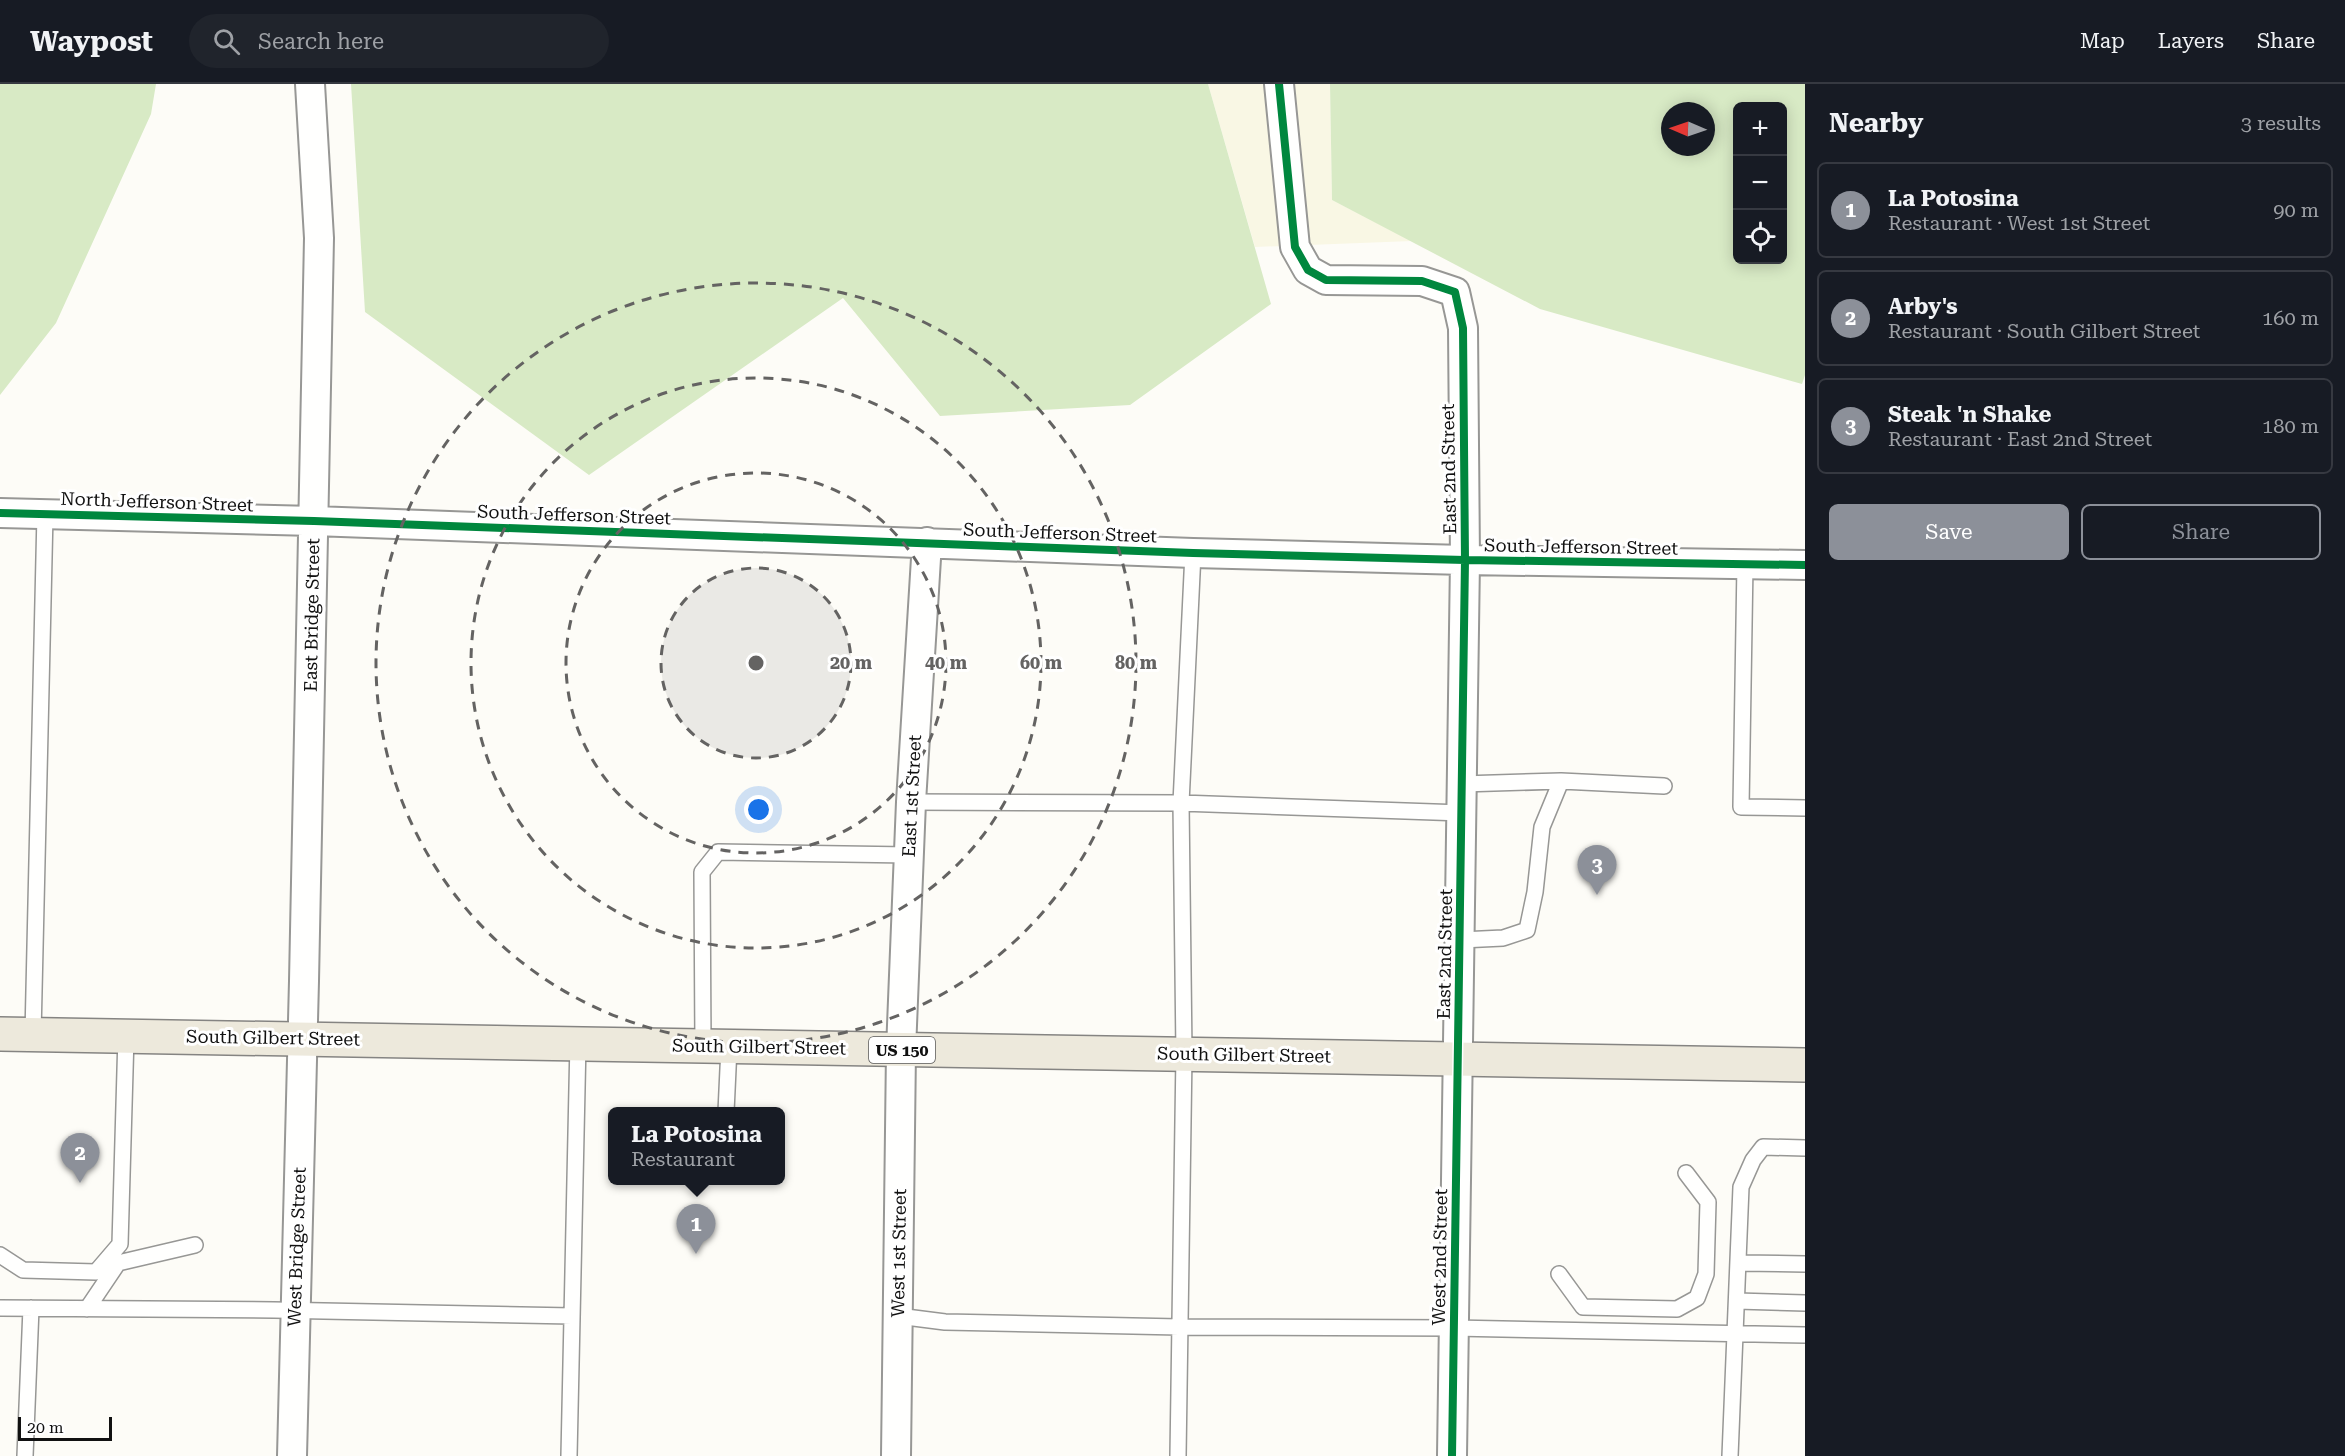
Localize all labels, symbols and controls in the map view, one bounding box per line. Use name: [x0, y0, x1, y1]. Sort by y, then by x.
search box: [189, 14, 609, 68]
text: Waypost: [30, 25, 153, 58]
icon: search: [210, 25, 243, 58]
text: Search here: [258, 29, 384, 54]
text: Map: [2080, 29, 2125, 53]
text: Layers: [2158, 29, 2224, 53]
text: Share: [2257, 29, 2315, 53]
north arrow: [1661, 102, 1715, 156]
map controls: [1733, 102, 1787, 264]
button: +: [1733, 102, 1787, 156]
text: Nearby: [1829, 108, 1923, 138]
text: 3 results: [2241, 111, 2321, 135]
button: −: [1733, 156, 1787, 210]
text: La Potosina: [1888, 186, 2019, 211]
text: 1: [1845, 198, 1856, 222]
text: 90 m: [2273, 198, 2319, 222]
button: locate: [1733, 210, 1787, 264]
text: Restaurant · West 1st Street: [1888, 211, 2150, 235]
text: Arby's: [1888, 294, 1958, 319]
text: 2: [1845, 306, 1856, 330]
text: 160 m: [2262, 306, 2319, 330]
text: Restaurant · South Gilbert Street: [1888, 319, 2200, 343]
text: Steak 'n Shake: [1888, 402, 2051, 427]
street label: East 2nd Street: [1437, 403, 1460, 534]
text: 3: [1845, 414, 1856, 438]
text: 180 m: [2262, 414, 2319, 438]
text: Restaurant · East 2nd Street: [1888, 427, 2152, 451]
street label: North Jefferson Street: [60, 488, 254, 515]
street label: South Jefferson Street: [477, 501, 672, 528]
button: Save: [1829, 504, 2069, 560]
button: Share: [2081, 504, 2321, 560]
street label: South Jefferson Street: [963, 519, 1158, 546]
street label: South Jefferson Street: [1484, 534, 1678, 559]
street label: East Bridge Street: [300, 538, 323, 692]
text: 20 m: [830, 652, 873, 673]
text: 40 m: [925, 652, 968, 673]
text: 60 m: [1020, 652, 1063, 673]
text: 80 m: [1115, 652, 1158, 673]
centre of rings: [746, 653, 766, 673]
street label: East 1st Street: [898, 734, 925, 858]
your location: [744, 795, 773, 824]
pin: 3: [1578, 846, 1616, 895]
street label: East 2nd Street: [1433, 888, 1456, 1019]
street label: South Gilbert Street: [186, 1025, 360, 1050]
street label: South Gilbert Street: [672, 1034, 846, 1059]
road number: US 150: [869, 1037, 935, 1063]
street label: South Gilbert Street: [1157, 1042, 1331, 1067]
popup: [608, 1107, 785, 1185]
text: La Potosina: [631, 1122, 762, 1147]
pin: 2: [60, 1134, 100, 1183]
text: Restaurant: [631, 1147, 735, 1171]
street label: West Bridge Street: [283, 1167, 310, 1327]
street label: West 1st Street: [887, 1188, 910, 1318]
street label: West 2nd Street: [1428, 1188, 1451, 1325]
pin: 1: [676, 1204, 716, 1254]
scale bar: [18, 1414, 112, 1442]
text: 20 m: [27, 1418, 64, 1437]

